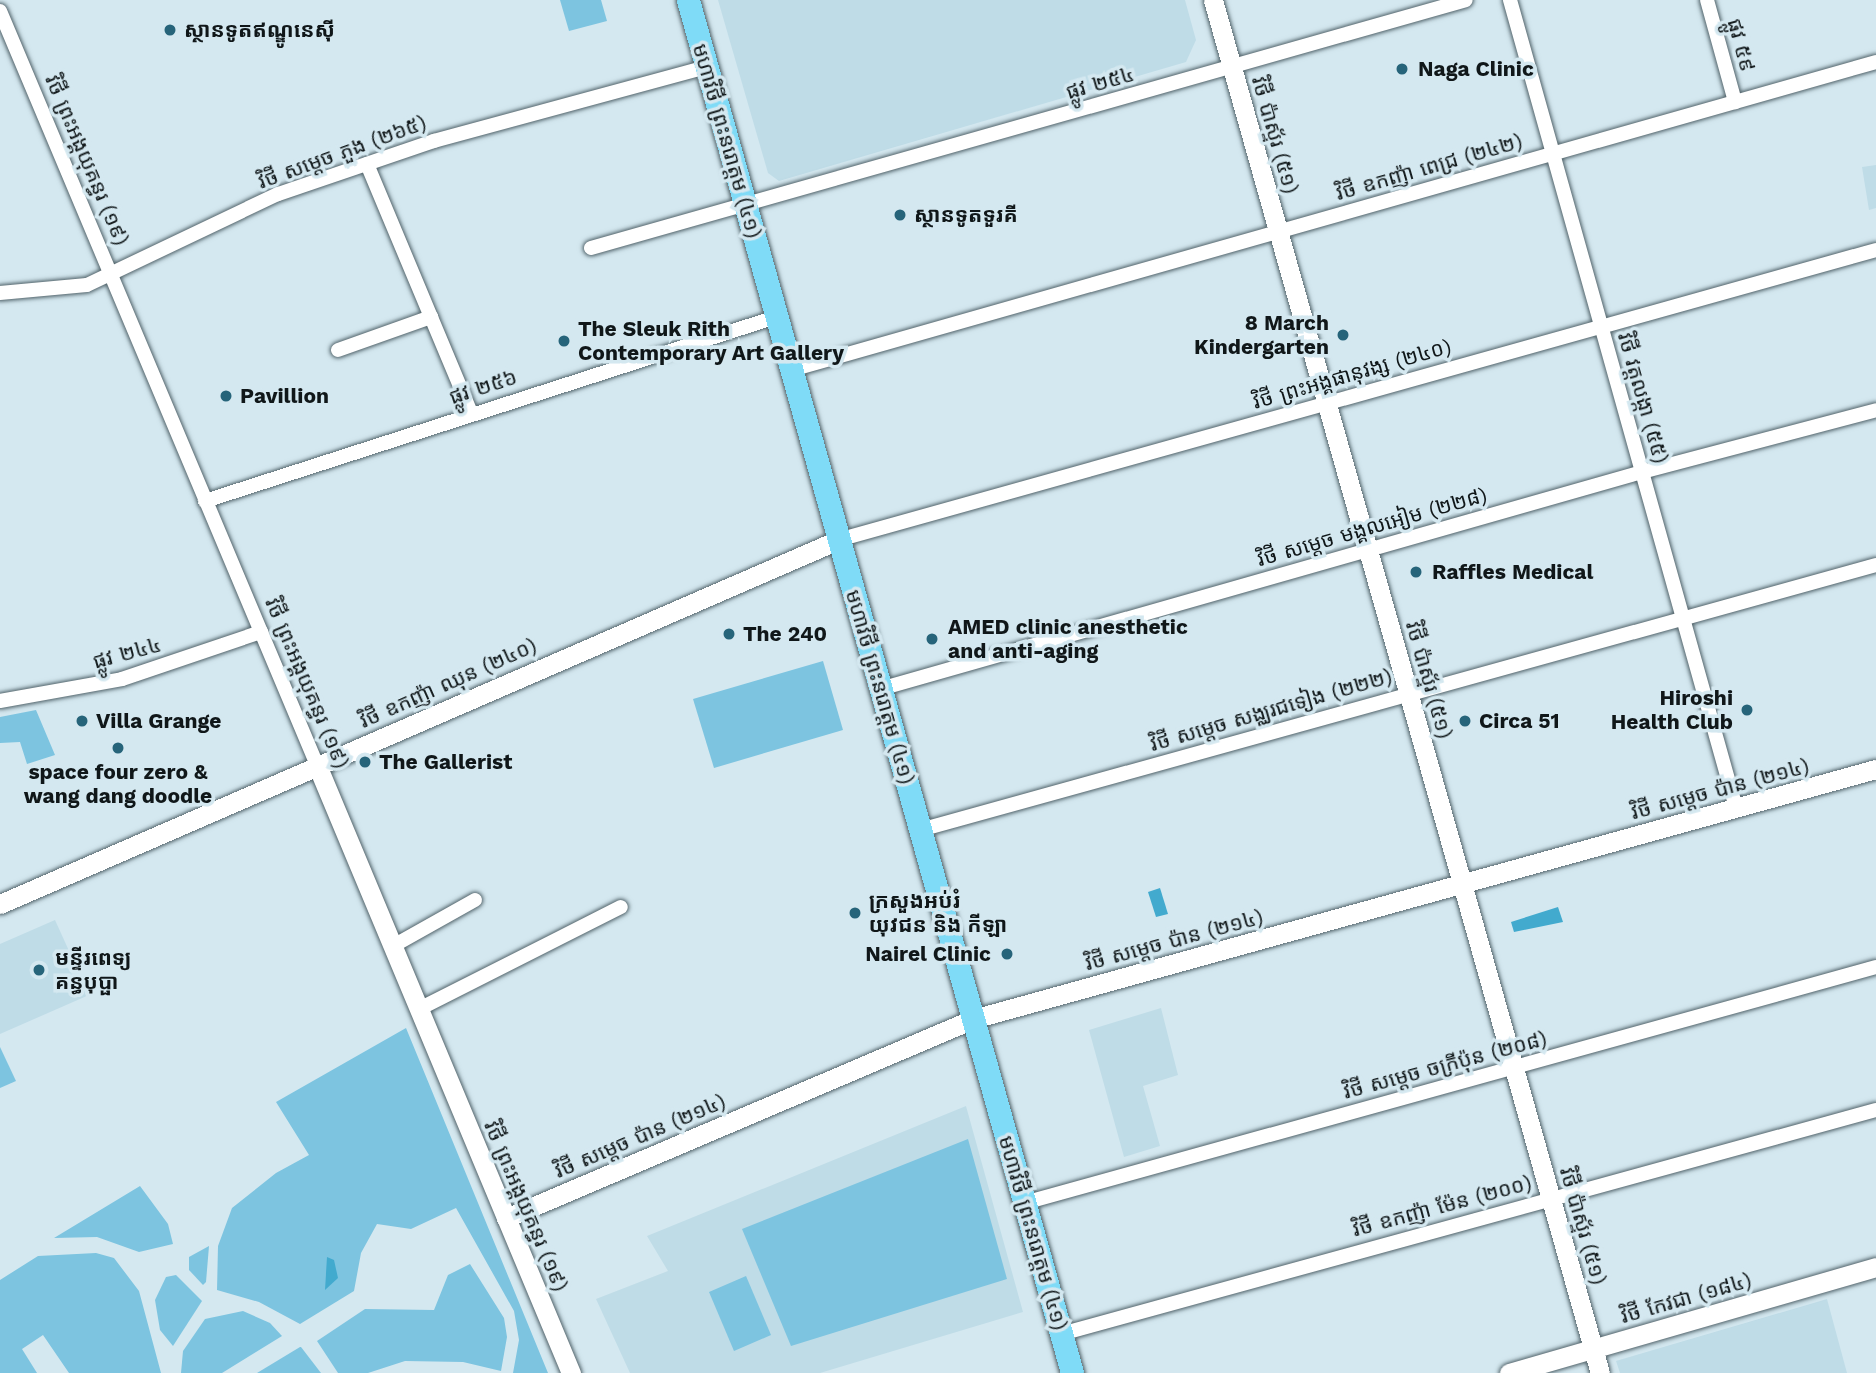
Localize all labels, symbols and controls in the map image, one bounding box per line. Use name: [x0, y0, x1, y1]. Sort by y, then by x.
street label: ផ្លូវ ៥៩: [1722, 16, 1760, 74]
place label: ស្ថានទូតឥណ្ឌូនេស៊ី: [184, 17, 335, 43]
marker: ស្ថានទូតឥណ្ឌូនេស៊ី: [162, 22, 178, 38]
street label: មហាវិថី ព្រះនរោត្តម (៤១): [687, 41, 767, 241]
place label: Naga Clinic: [1418, 56, 1534, 82]
marker: Naga Clinic: [1392, 59, 1412, 79]
street label: ផ្លូវ ២៥៤: [1063, 61, 1137, 105]
street label: វិថី ព្រះអង្គយុគន្ធរ (១៩): [40, 71, 134, 249]
street label: វិថី ប៉ាស្ទ័រ (៥១): [1246, 73, 1304, 197]
street label: វិថី សម្តេច ភួង (២៦៥): [254, 110, 430, 194]
street label: វិថី ឧកញ៉ា ពេជ្រ (២៤២): [1333, 128, 1525, 206]
place label: ស្ថានទូតទួរគី: [914, 202, 1018, 228]
marker: ស្ថានទូតទួរគី: [892, 207, 908, 223]
place label: 8 March Kindergarten: [1194, 310, 1329, 360]
place label: The Sleuk Rith Contemporary Art Gallery: [578, 316, 845, 366]
marker: 8 March Kindergarten: [1335, 327, 1351, 343]
street label: វិថី វត្តលង្កា (៥៥): [1612, 330, 1674, 466]
marker: The Sleuk Rith Contemporary Art Gallery: [556, 333, 572, 349]
street label: វិថី ព្រះអង្គផានុវង្ស (២៤០): [1250, 334, 1454, 414]
street label: ផ្លូវ ២៥៦: [446, 364, 520, 410]
place label: Pavillion: [240, 383, 329, 409]
marker: Pavillion: [218, 388, 234, 404]
street label: វិថី សម្តេច មង្គលអៀម (២២៨): [1254, 482, 1490, 572]
place label: Raffles Medical: [1432, 559, 1593, 585]
marker: Raffles Medical: [1406, 562, 1426, 582]
street label: មហាវិថី ព្រះនរោត្តម (៤១): [840, 587, 920, 787]
street label: វិថី ព្រះអង្គយុគន្ធរ (១៩): [260, 594, 354, 772]
place label: AMED clinic anesthetic and anti-aging: [948, 614, 1188, 664]
street label: វិថី ប៉ាស្ទ័រ (៥១): [1400, 618, 1458, 742]
place label: The 240: [743, 621, 827, 647]
marker: The 240: [721, 626, 737, 642]
marker: AMED clinic anesthetic and anti-aging: [922, 629, 942, 649]
street label: ផ្លូវ ២៤៤: [90, 632, 164, 674]
street label: វិថី ឧកញ៉ា ឈុន (២៤០): [356, 633, 540, 733]
street label: វិថី សម្តេច សង្ឈរជទៀង (២២២): [1147, 663, 1395, 757]
place label: Hiroshi Health Club: [1611, 685, 1733, 735]
marker: Hiroshi Health Club: [1739, 702, 1755, 718]
place label: Villa Grange: [96, 708, 222, 734]
place label: Circa 51: [1479, 708, 1560, 734]
marker: Villa Grange: [74, 713, 90, 729]
marker: Circa 51: [1457, 713, 1473, 729]
marker: space four zero & wang dang doodle: [110, 740, 126, 756]
place label: The Gallerist: [379, 749, 512, 775]
street label: វិថី សម្តេច ប៉ាន (២១៤): [1628, 753, 1812, 825]
marker: The Gallerist: [357, 754, 373, 770]
place label: space four zero & wang dang doodle: [24, 759, 212, 809]
place label: ក្រសួងអប់រំ យុវជន និង កីឡា: [869, 888, 1007, 938]
street label: វិថី សម្តេច ប៉ាន (២១៤): [1082, 904, 1266, 976]
marker: ក្រសួងអប់រំ យុវជន និង កីឡា: [847, 905, 863, 921]
place label: Nairel Clinic: [865, 941, 991, 967]
marker: Nairel Clinic: [997, 944, 1017, 964]
place label: មន្ទីរពេទ្យ គន្ធបុប្ផា: [55, 945, 131, 995]
marker: មន្ទីរពេទ្យ គន្ធបុប្ផា: [29, 960, 49, 980]
street label: វិថី សម្តេច ចក្រីប៉ុន (២០៨): [1341, 1026, 1549, 1104]
street label: វិថី សម្តេច ប៉ាន (២១៤): [551, 1089, 729, 1183]
street label: វិថី ព្រះអង្គយុគន្ធរ (១៩): [479, 1117, 573, 1295]
street label: មហាវិថី ព្រះនរោត្តម (៤១): [993, 1133, 1073, 1333]
street label: វិថី ប៉ាស្ទ័រ (៥១): [1554, 1164, 1612, 1288]
street label: វិថី ឧកញ៉ា ម៉ែន (២០០): [1350, 1170, 1534, 1242]
street label: វិថី កែវជា (១៨៤): [1618, 1267, 1754, 1329]

